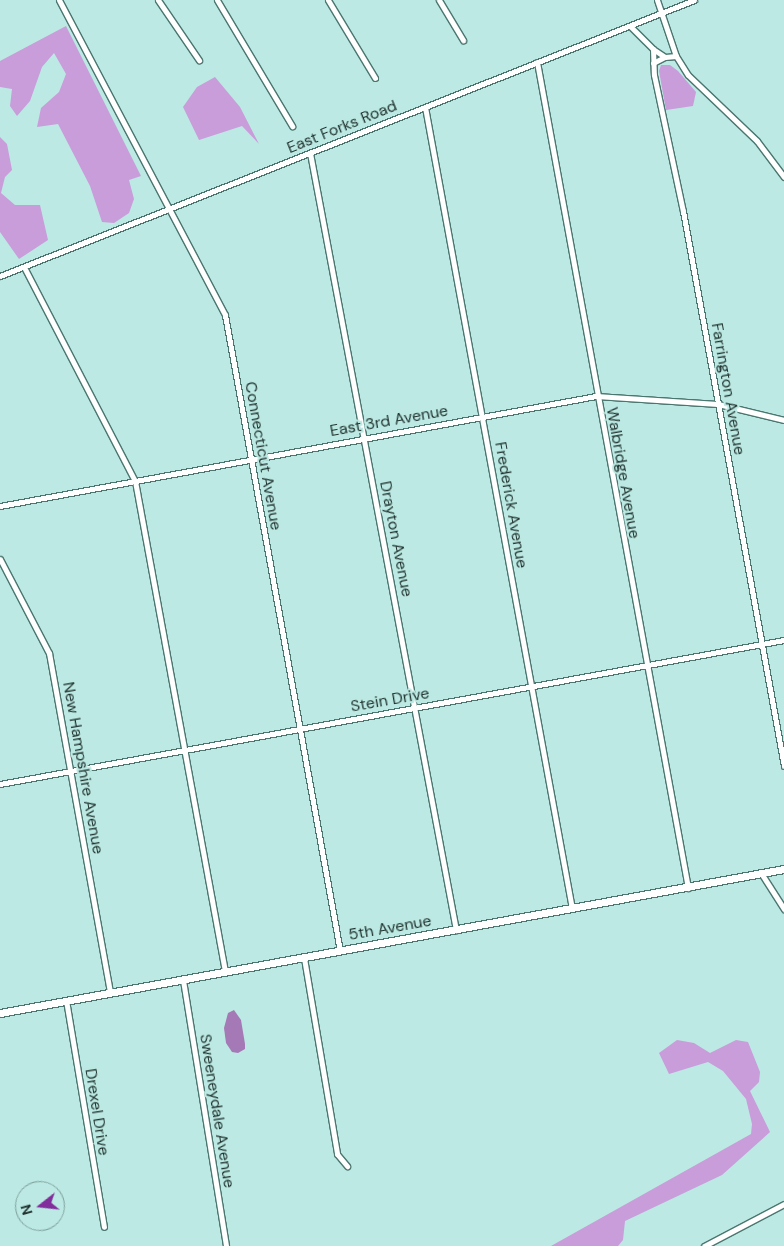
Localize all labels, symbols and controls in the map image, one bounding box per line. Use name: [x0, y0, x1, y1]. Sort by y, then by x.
street label: East Forks Road: [284, 96, 400, 158]
street label: Farrington Avenue: [707, 321, 749, 457]
street label: Connecticut Avenue: [240, 380, 286, 532]
street label: East 3rd Avenue: [328, 401, 450, 441]
street label: Walbridge Avenue: [602, 406, 644, 540]
street label: Frederick Avenue: [490, 440, 532, 570]
street label: Drayton Avenue: [375, 479, 417, 599]
street label: New Hampshire Avenue: [58, 680, 108, 856]
street label: Stein Drive: [349, 684, 431, 716]
street label: 5th Avenue: [347, 911, 433, 945]
street label: Sweeneydale Avenue: [195, 1033, 239, 1189]
street label: Drexel Drive: [81, 1067, 113, 1157]
north arrow: [15, 1181, 65, 1231]
text: N: [16, 1202, 37, 1217]

